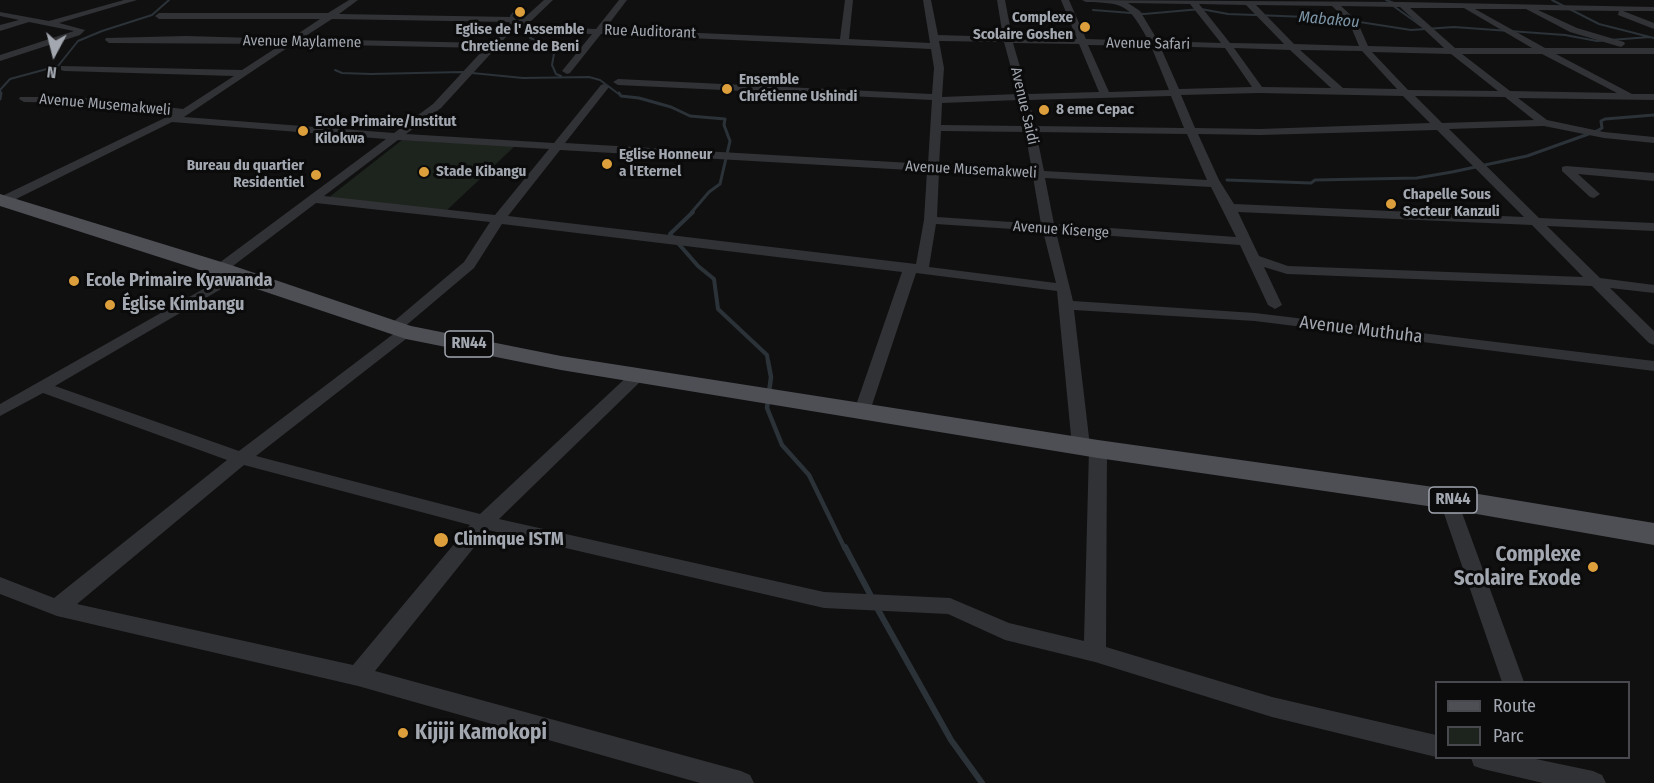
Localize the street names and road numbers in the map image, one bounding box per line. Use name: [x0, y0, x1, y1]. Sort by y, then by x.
street label: Rue Auditorant: [604, 21, 696, 43]
street label: Avenue Maylamene: [243, 32, 361, 52]
street label: Avenue Safari: [1106, 34, 1190, 54]
street label: Avenue Saidi: [1006, 65, 1042, 147]
street label: Avenue Musemakweli: [39, 90, 171, 120]
street label: Avenue Musemakweli: [905, 158, 1037, 182]
street label: Avenue Kisenge: [1012, 218, 1110, 242]
street label: Avenue Muthuha: [1298, 312, 1424, 348]
road number: RN44: [445, 331, 493, 357]
road number: RN44: [1429, 487, 1477, 513]

